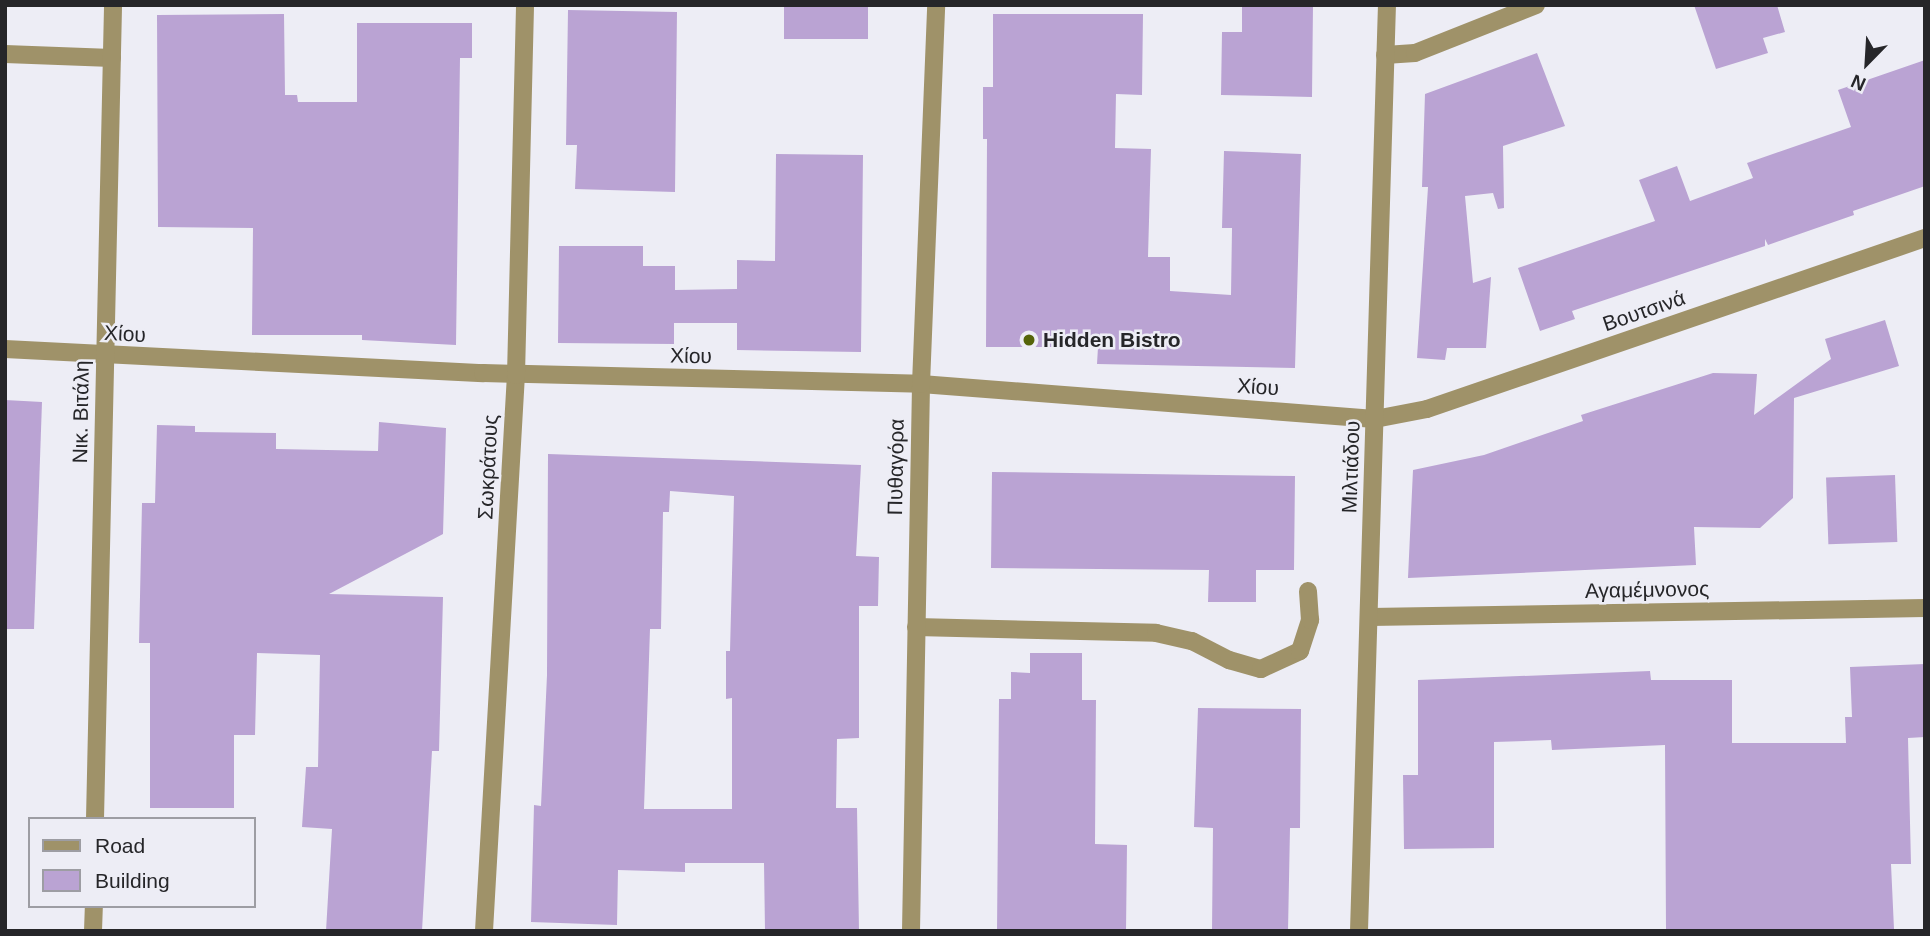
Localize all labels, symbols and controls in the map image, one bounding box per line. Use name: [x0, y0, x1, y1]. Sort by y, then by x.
north arrow: [1832, 28, 1902, 98]
text: N: [1848, 70, 1869, 95]
street label: Βουτσινά: [1600, 285, 1688, 337]
street label: Χίου: [103, 320, 147, 348]
place label: Hidden Bistro: [1043, 327, 1181, 353]
marker: Hidden Bistro: [1021, 332, 1037, 348]
street label: Χίου: [670, 343, 712, 369]
street label: Νικ. Βιτάλη: [68, 360, 94, 464]
street label: Χίου: [1236, 373, 1280, 401]
street label: Σωκράτους: [473, 414, 503, 520]
street label: Πυθαγόρα: [883, 418, 909, 516]
street label: Μιλτιάδου: [1337, 420, 1365, 514]
street label: Αγαμέμνονος: [1585, 576, 1709, 604]
legend: [28, 817, 256, 908]
text: Road: [95, 834, 145, 857]
text: Building: [95, 869, 170, 892]

